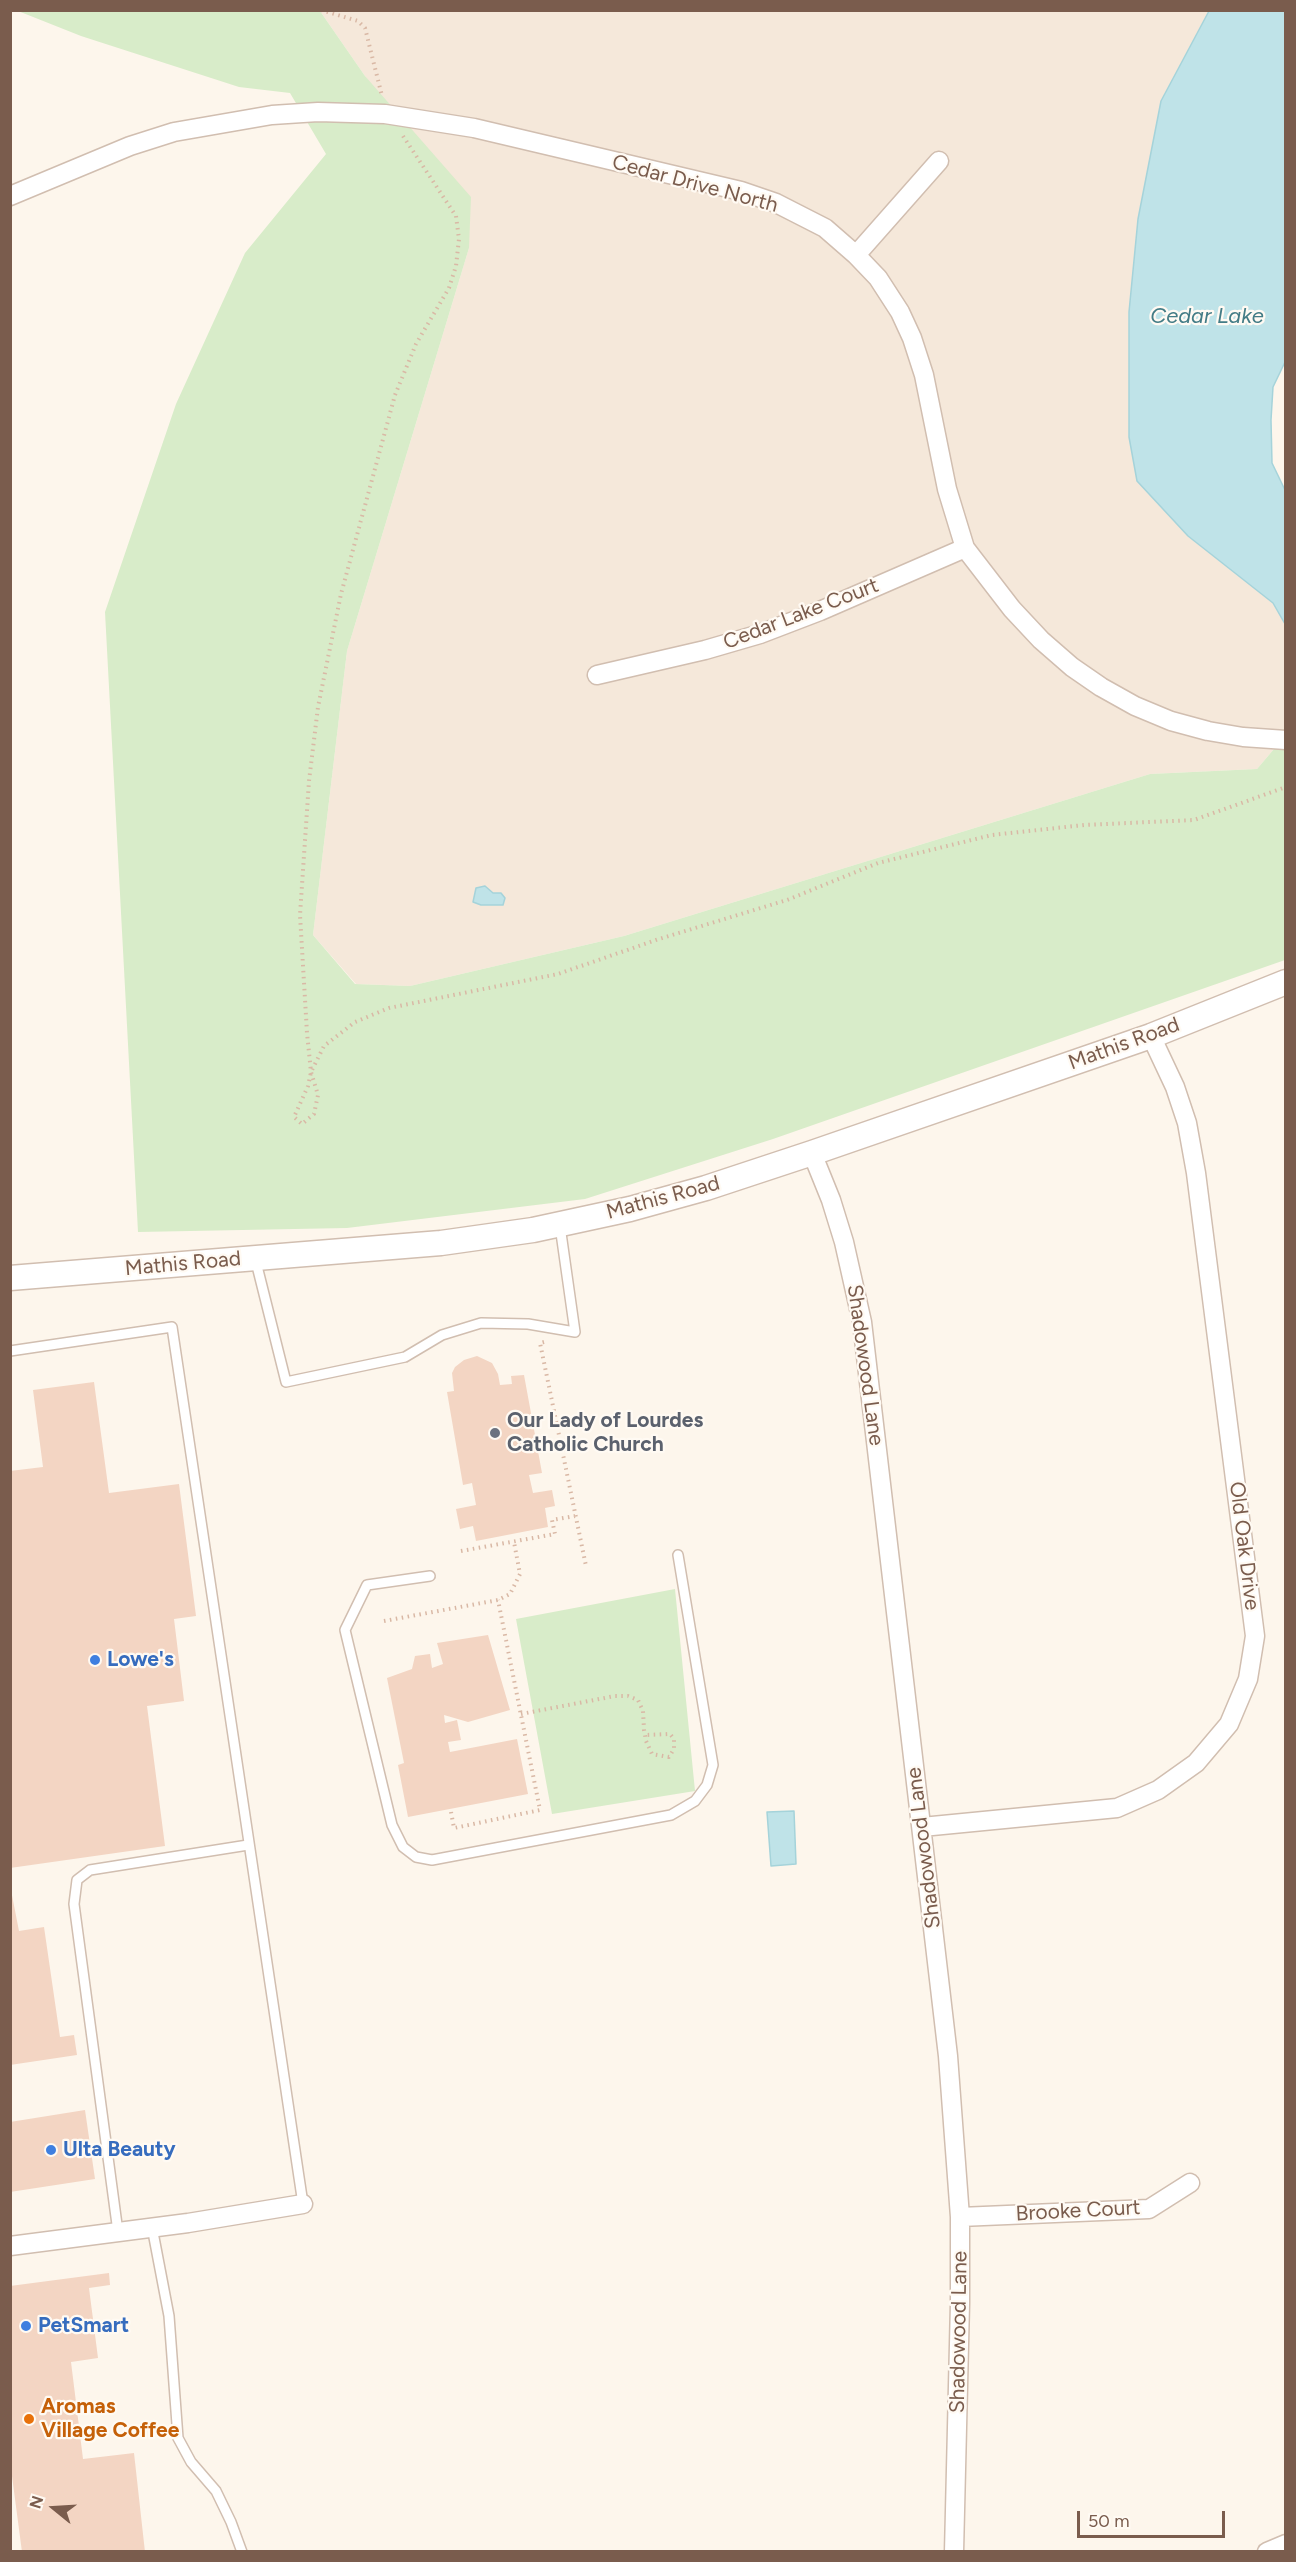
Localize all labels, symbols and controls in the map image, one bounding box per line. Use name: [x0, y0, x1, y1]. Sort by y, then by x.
street label: Cedar Drive North: [609, 150, 781, 218]
water label: Cedar Lake: [1150, 304, 1264, 330]
street label: Cedar Lake Court: [720, 573, 882, 655]
street label: Mathis Road: [1065, 1012, 1183, 1076]
street label: Mathis Road: [604, 1171, 722, 1225]
street label: Mathis Road: [124, 1246, 242, 1282]
street label: Shadowood Lane: [841, 1283, 889, 1447]
place label: Our Lady of Lourdes Catholic Church: [507, 1408, 703, 1458]
marker: Our Lady of Lourdes Catholic Church: [488, 1426, 502, 1440]
street label: Old Oak Drive: [1224, 1480, 1264, 1612]
place label: Lowe's: [107, 1647, 174, 1673]
marker: Lowe's: [88, 1653, 102, 1667]
street label: Shadowood Lane: [902, 1766, 946, 1930]
place label: Ulta Beauty: [63, 2137, 176, 2163]
marker: Ulta Beauty: [44, 2143, 58, 2157]
street label: Brooke Court: [1015, 2195, 1141, 2227]
street label: Shadowood Lane: [945, 2251, 973, 2413]
place label: PetSmart: [38, 2313, 129, 2339]
marker: PetSmart: [19, 2319, 33, 2333]
place label: Aromas Village Coffee: [41, 2394, 179, 2444]
marker: Aromas Village Coffee: [22, 2412, 36, 2426]
north arrow: [24, 2478, 84, 2538]
text: N: [25, 2493, 47, 2511]
scale bar: [1080, 2499, 1228, 2537]
text: 50 m: [1088, 2510, 1130, 2532]

